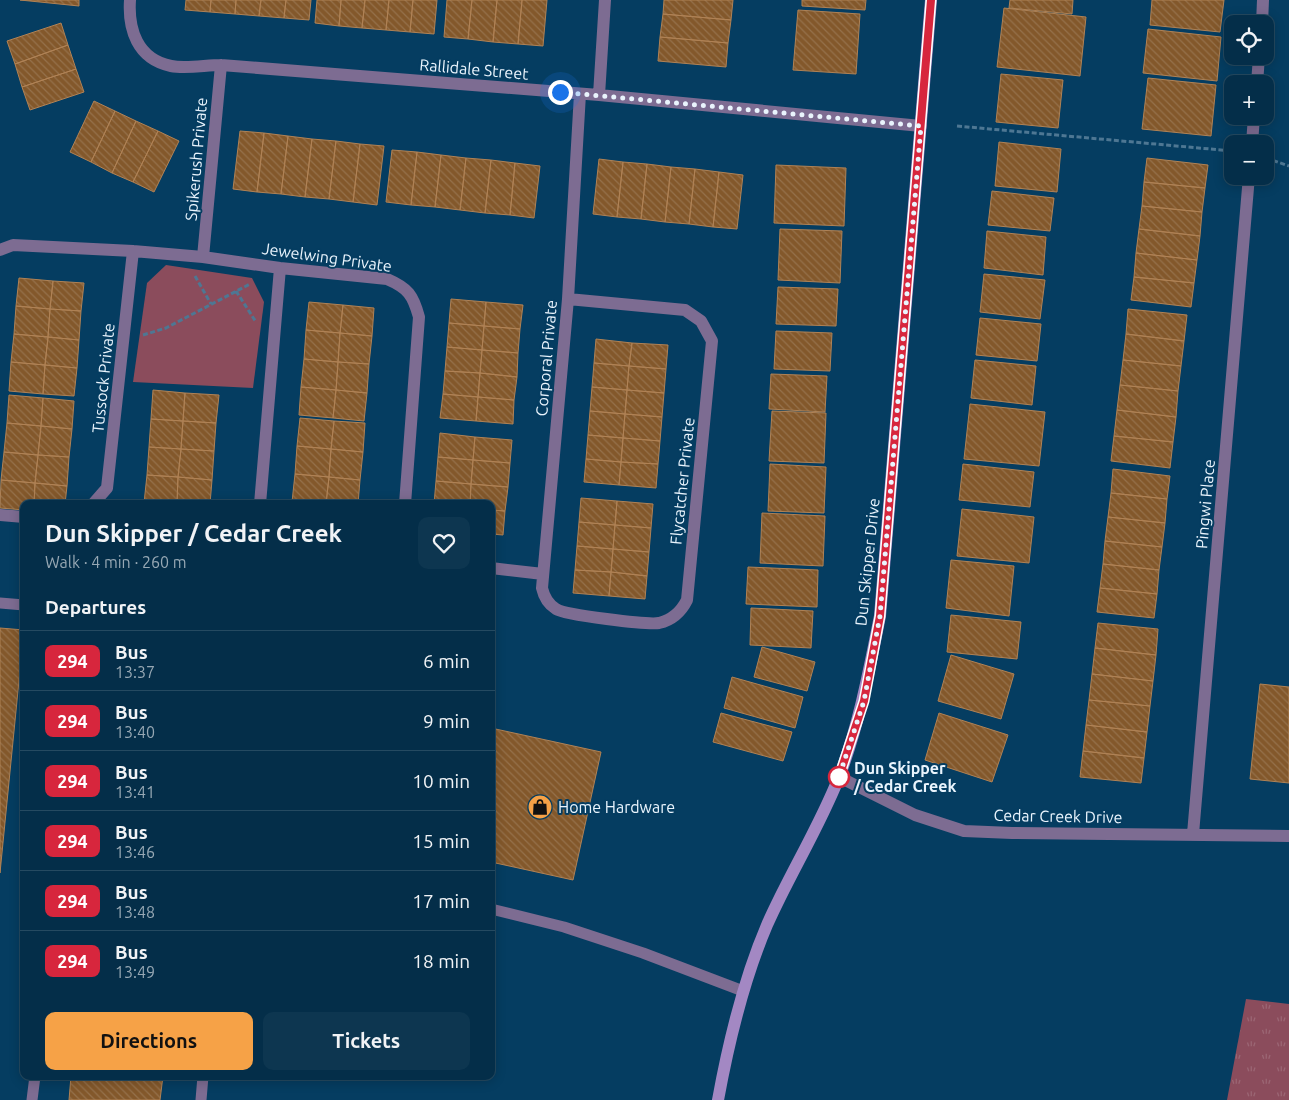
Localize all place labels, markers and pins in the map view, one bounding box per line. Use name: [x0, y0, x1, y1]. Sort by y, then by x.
place label: Dun Skipper / Cedar Creek: [853, 759, 957, 795]
marker: Dun Skipper / Cedar Creek: [828, 766, 850, 788]
shop icon: Home Hardware: [527, 794, 553, 820]
place label: Home Hardware: [558, 798, 675, 816]

